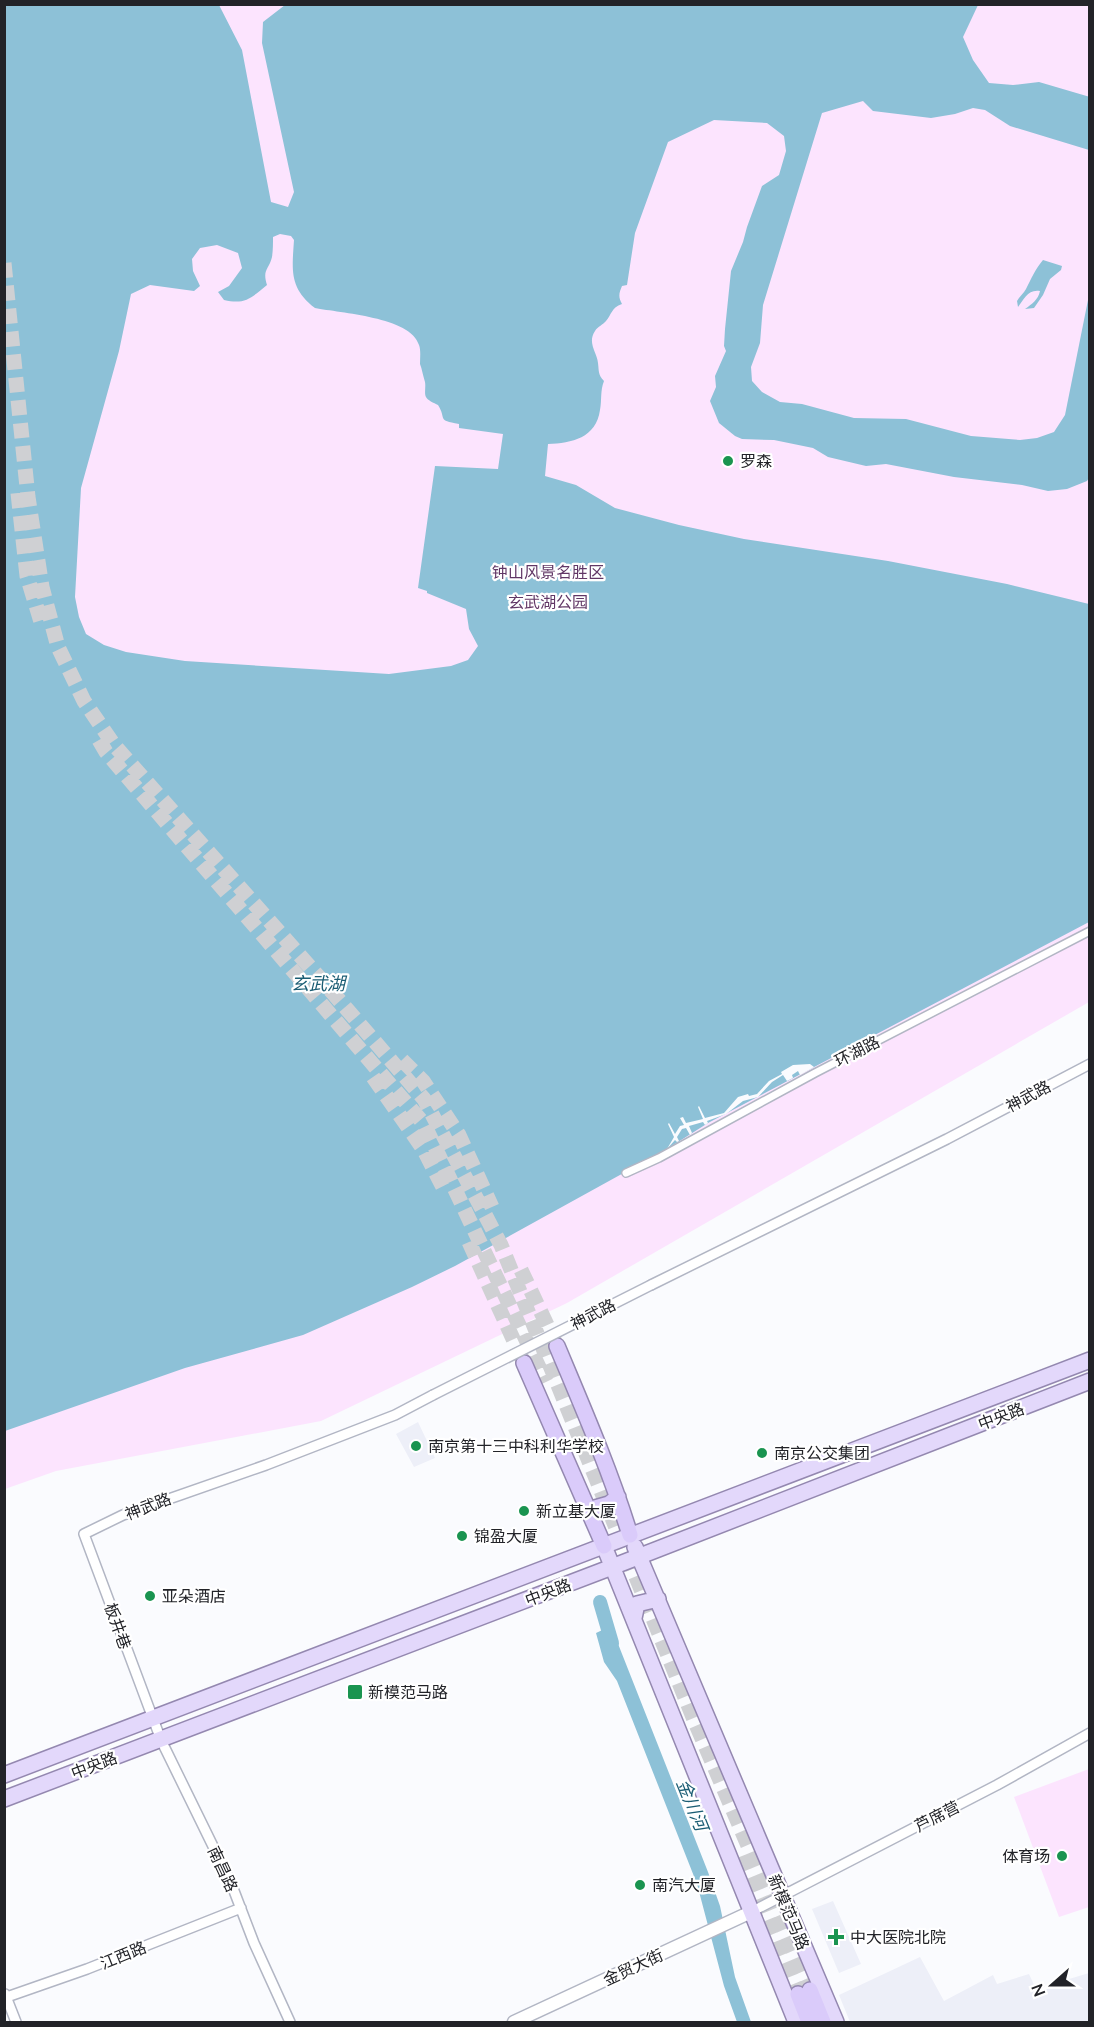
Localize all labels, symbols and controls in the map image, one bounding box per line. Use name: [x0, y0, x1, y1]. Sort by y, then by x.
place label: 罗森: [740, 451, 772, 473]
marker: 罗森: [721, 454, 735, 468]
park label: 钟山风景名胜区: [492, 562, 604, 584]
park label: 玄武湖公园: [508, 592, 588, 614]
water label: 玄武湖: [291, 972, 348, 996]
street label: 环湖路: [831, 1031, 884, 1073]
street label: 神武路: [1002, 1076, 1055, 1118]
street label: 神武路: [567, 1294, 620, 1336]
street label: 中央路: [975, 1398, 1028, 1436]
place label: 南京第十三中科利华学校: [428, 1436, 604, 1458]
marker: 南京第十三中科利华学校: [409, 1439, 423, 1453]
place label: 南京公交集团: [774, 1443, 870, 1465]
marker: 南京公交集团: [755, 1446, 769, 1460]
street label: 神武路: [122, 1488, 175, 1526]
place label: 新立基大厦: [536, 1501, 616, 1523]
marker: 新立基大厦: [517, 1504, 531, 1518]
place label: 锦盈大厦: [474, 1526, 538, 1548]
marker: 锦盈大厦: [455, 1529, 469, 1543]
street label: 中央路: [522, 1574, 575, 1612]
place label: 亚朵酒店: [162, 1586, 226, 1608]
marker: 亚朵酒店: [143, 1589, 157, 1603]
street label: 板井巷: [99, 1600, 136, 1653]
place label: 新模范马路: [368, 1682, 448, 1704]
marker: 新模范马路: [346, 1683, 364, 1701]
street label: 中央路: [68, 1747, 121, 1785]
water label: 金川河: [671, 1775, 714, 1837]
street label: 芦席营: [911, 1796, 964, 1838]
street label: 南昌路: [202, 1843, 242, 1896]
place label: 体育场: [1002, 1846, 1050, 1868]
marker: 体育场: [1055, 1849, 1069, 1863]
street label: 新模范马路: [762, 1871, 814, 1954]
place label: 南汽大厦: [652, 1875, 716, 1897]
marker: 南汽大厦: [633, 1878, 647, 1892]
place label: 中大医院北院: [850, 1927, 946, 1949]
marker: 中大医院北院: [827, 1928, 845, 1946]
street label: 江西路: [97, 1937, 150, 1975]
street label: 金贸大街: [600, 1944, 667, 1991]
north arrow: [1022, 1955, 1082, 2015]
text: N: [1027, 1980, 1051, 2000]

